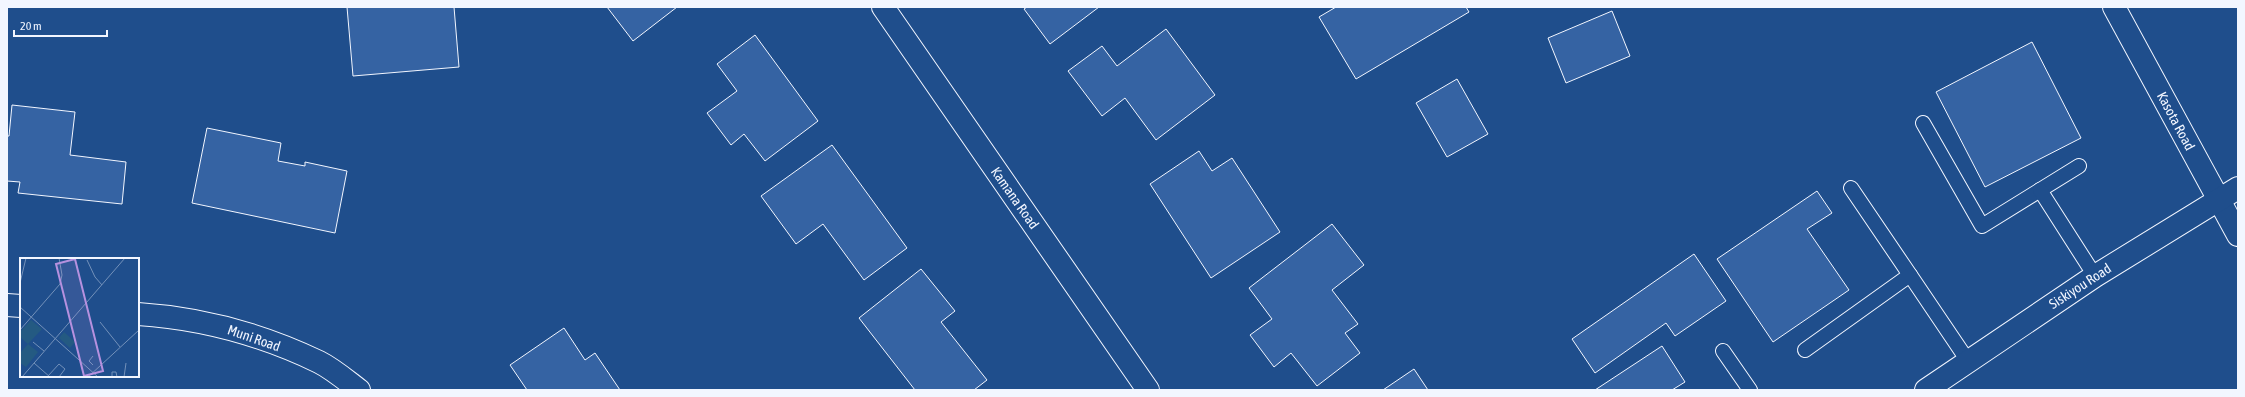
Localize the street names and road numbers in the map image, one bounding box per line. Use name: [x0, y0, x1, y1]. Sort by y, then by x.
street label: Kasota Road: [2154, 89, 2198, 153]
street label: Kamana Road: [988, 164, 1042, 232]
street label: Siskiyou Road: [2046, 260, 2114, 312]
street label: Muni Road: [225, 322, 283, 354]

